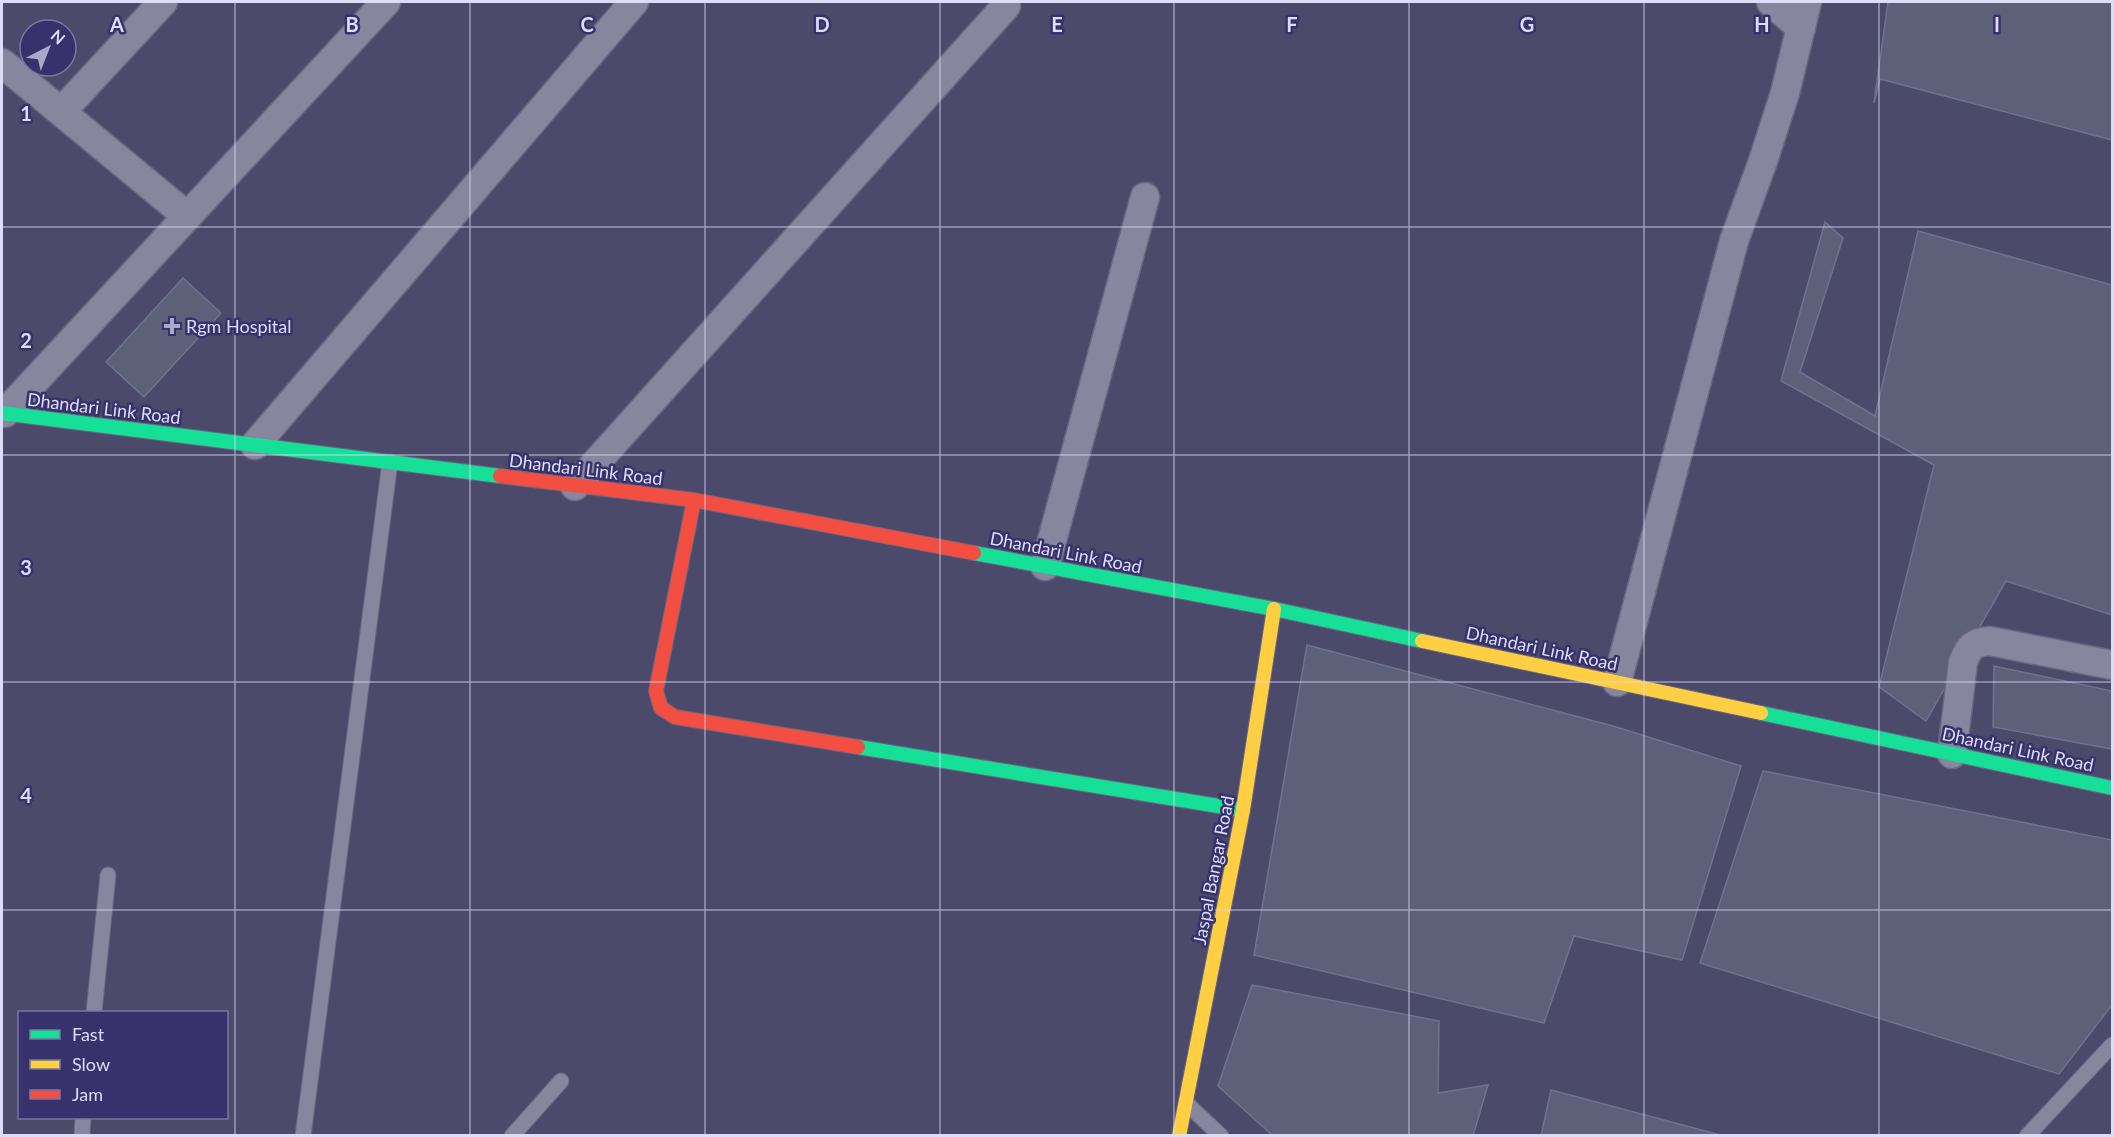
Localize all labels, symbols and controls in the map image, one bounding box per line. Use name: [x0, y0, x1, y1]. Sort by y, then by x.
text: A: [109, 12, 124, 36]
text: B: [345, 12, 359, 36]
text: C: [580, 12, 594, 36]
text: D: [814, 12, 830, 36]
text: E: [1051, 12, 1063, 36]
text: F: [1286, 12, 1298, 36]
text: G: [1520, 12, 1534, 36]
text: H: [1754, 12, 1770, 36]
text: I: [1994, 12, 2000, 36]
north arrow: [18, 18, 78, 78]
text: N: [47, 25, 69, 48]
text: 1: [20, 101, 32, 125]
place label: Rgm Hospital: [186, 315, 292, 337]
marker: Rgm Hospital: [163, 317, 181, 335]
text: 2: [20, 328, 32, 352]
street label: Dhandari Link Road: [26, 388, 182, 428]
street label: Dhandari Link Road: [508, 449, 664, 489]
street label: Dhandari Link Road: [988, 526, 1144, 578]
text: 3: [20, 555, 32, 579]
street label: Dhandari Link Road: [1464, 621, 1620, 675]
street label: Dhandari Link Road: [1940, 722, 2096, 776]
text: 4: [20, 783, 32, 807]
street label: Jaspal Bangar Road: [1188, 794, 1238, 946]
legend: [18, 1011, 228, 1119]
text: Fast: [72, 1023, 105, 1045]
text: Slow: [72, 1053, 110, 1075]
text: Jam: [72, 1083, 103, 1105]

